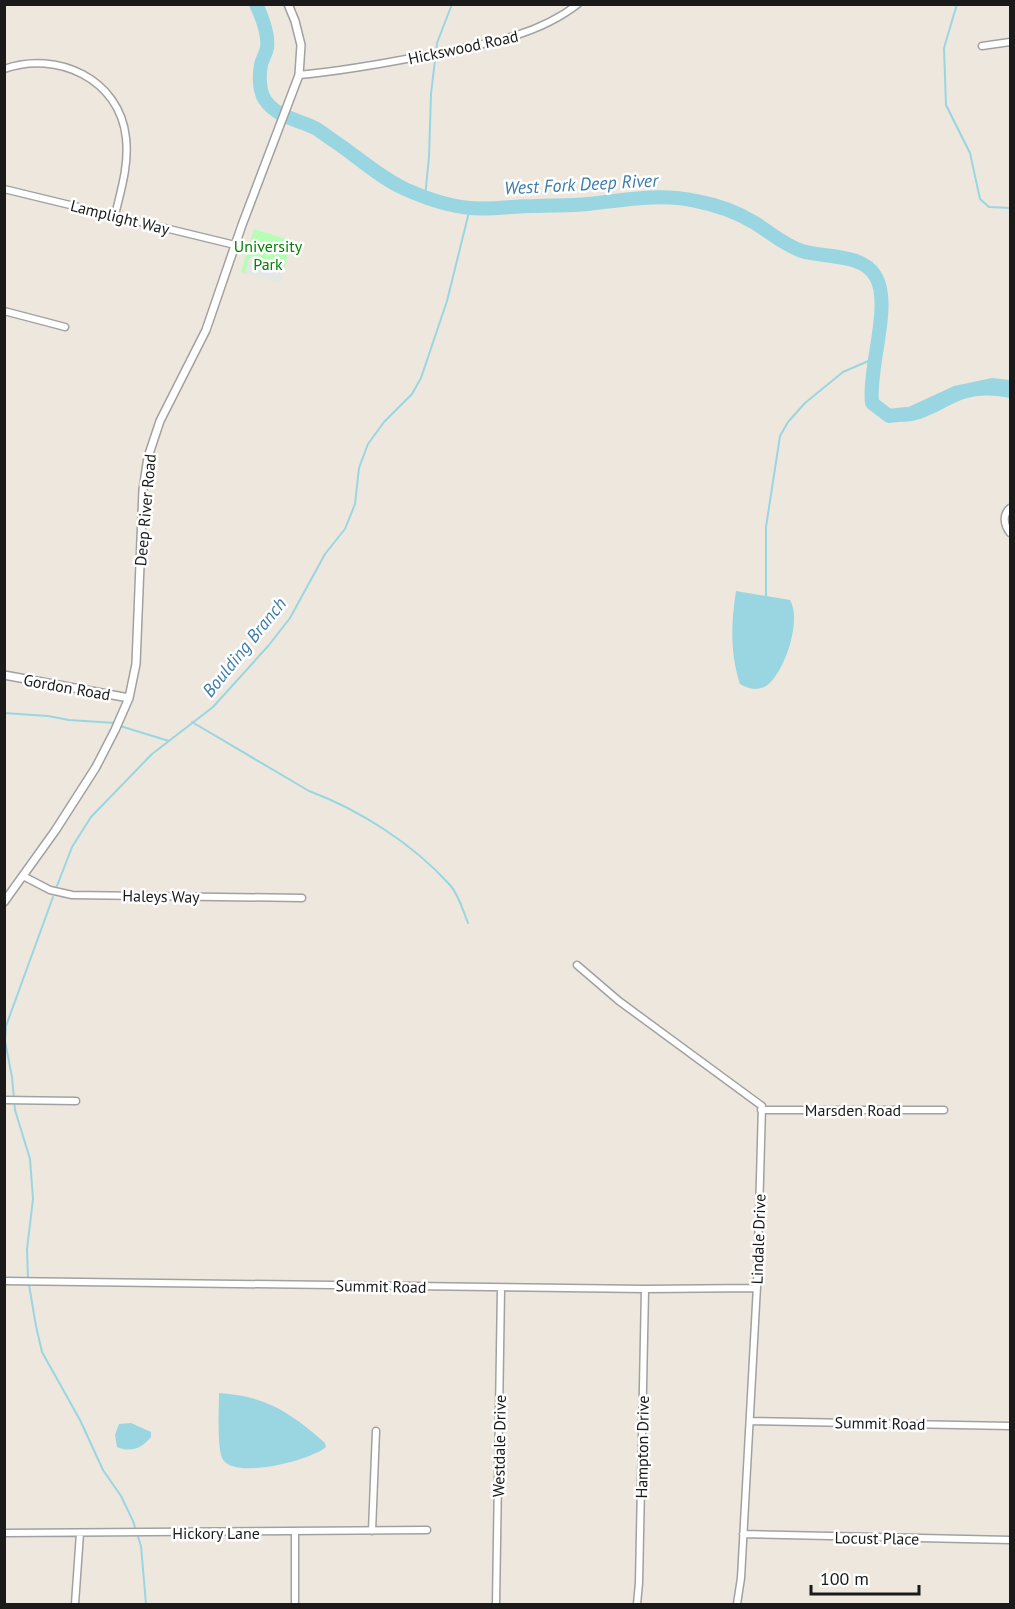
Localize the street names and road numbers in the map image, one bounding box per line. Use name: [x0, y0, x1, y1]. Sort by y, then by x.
street label: Hickswood Road: [406, 26, 520, 68]
street label: Lamplight Way: [68, 195, 172, 239]
street label: Deep River Road: [130, 453, 160, 567]
street label: Gordon Road: [22, 670, 112, 704]
street label: Haleys Way: [122, 885, 200, 907]
street label: Marsden Road: [805, 1100, 901, 1120]
street label: Lindale Drive: [746, 1193, 770, 1285]
street label: Summit Road: [335, 1275, 427, 1297]
street label: Westdale Drive: [488, 1395, 510, 1497]
street label: Hampton Drive: [631, 1395, 653, 1499]
street label: Summit Road: [834, 1412, 926, 1434]
street label: Hickory Lane: [172, 1523, 260, 1543]
street label: Locust Place: [834, 1527, 920, 1549]

